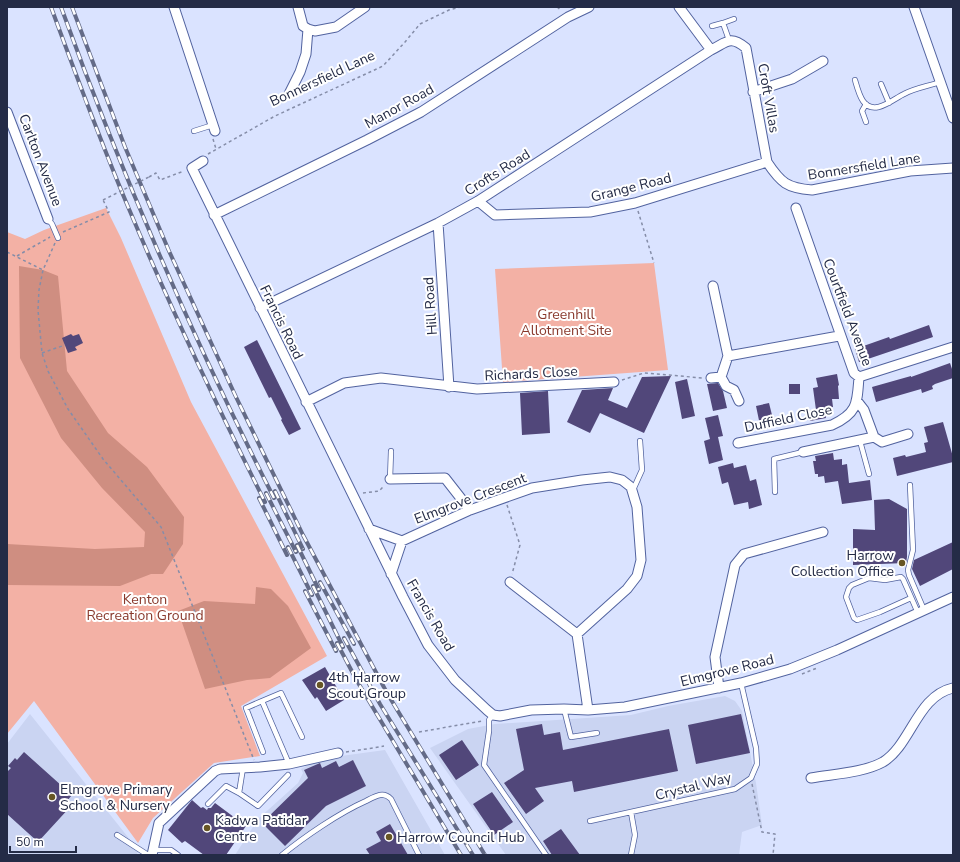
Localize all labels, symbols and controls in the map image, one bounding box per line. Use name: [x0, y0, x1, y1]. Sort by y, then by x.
street label: Bonnersfield Lane: [267, 46, 378, 111]
street label: Croft Villas: [753, 62, 784, 135]
street label: Manor Road: [361, 80, 437, 133]
street label: Carlton Avenue: [14, 111, 67, 209]
street label: Crofts Road: [461, 145, 534, 200]
street label: Bonnersfield Lane: [806, 148, 922, 185]
street label: Grange Road: [589, 168, 673, 207]
street label: Courtfield Avenue: [818, 256, 877, 369]
street label: Hill Road: [419, 276, 442, 336]
street label: Francis Road: [255, 282, 308, 363]
park label: Greenhill Allotment Site: [520, 305, 612, 340]
street label: Richards Close: [484, 362, 578, 385]
street label: Duffield Close: [742, 400, 834, 437]
street label: Elmgrove Crescent: [411, 468, 529, 529]
place label: Harrow Collection Office: [791, 546, 894, 581]
marker: Harrow Collection Office: [897, 558, 907, 568]
street label: Francis Road: [402, 576, 459, 655]
park label: Kenton Recreation Ground: [86, 590, 204, 625]
street label: Elmgrove Road: [678, 650, 776, 691]
place label: 4th Harrow Scout Group: [328, 668, 406, 703]
marker: 4th Harrow Scout Group: [315, 680, 325, 690]
street label: Crystal Way: [653, 768, 734, 805]
place label: Elmgrove Primary School & Nursery: [60, 780, 173, 815]
marker: Elmgrove Primary School & Nursery: [47, 792, 57, 802]
place label: Kadwa Patidar Centre: [215, 811, 307, 846]
marker: Kadwa Patidar Centre: [202, 823, 212, 833]
scale bar: [10, 828, 76, 854]
place label: Harrow Council Hub: [397, 828, 525, 847]
marker: Harrow Council Hub: [384, 832, 394, 842]
text: 50 m: [16, 834, 44, 850]

